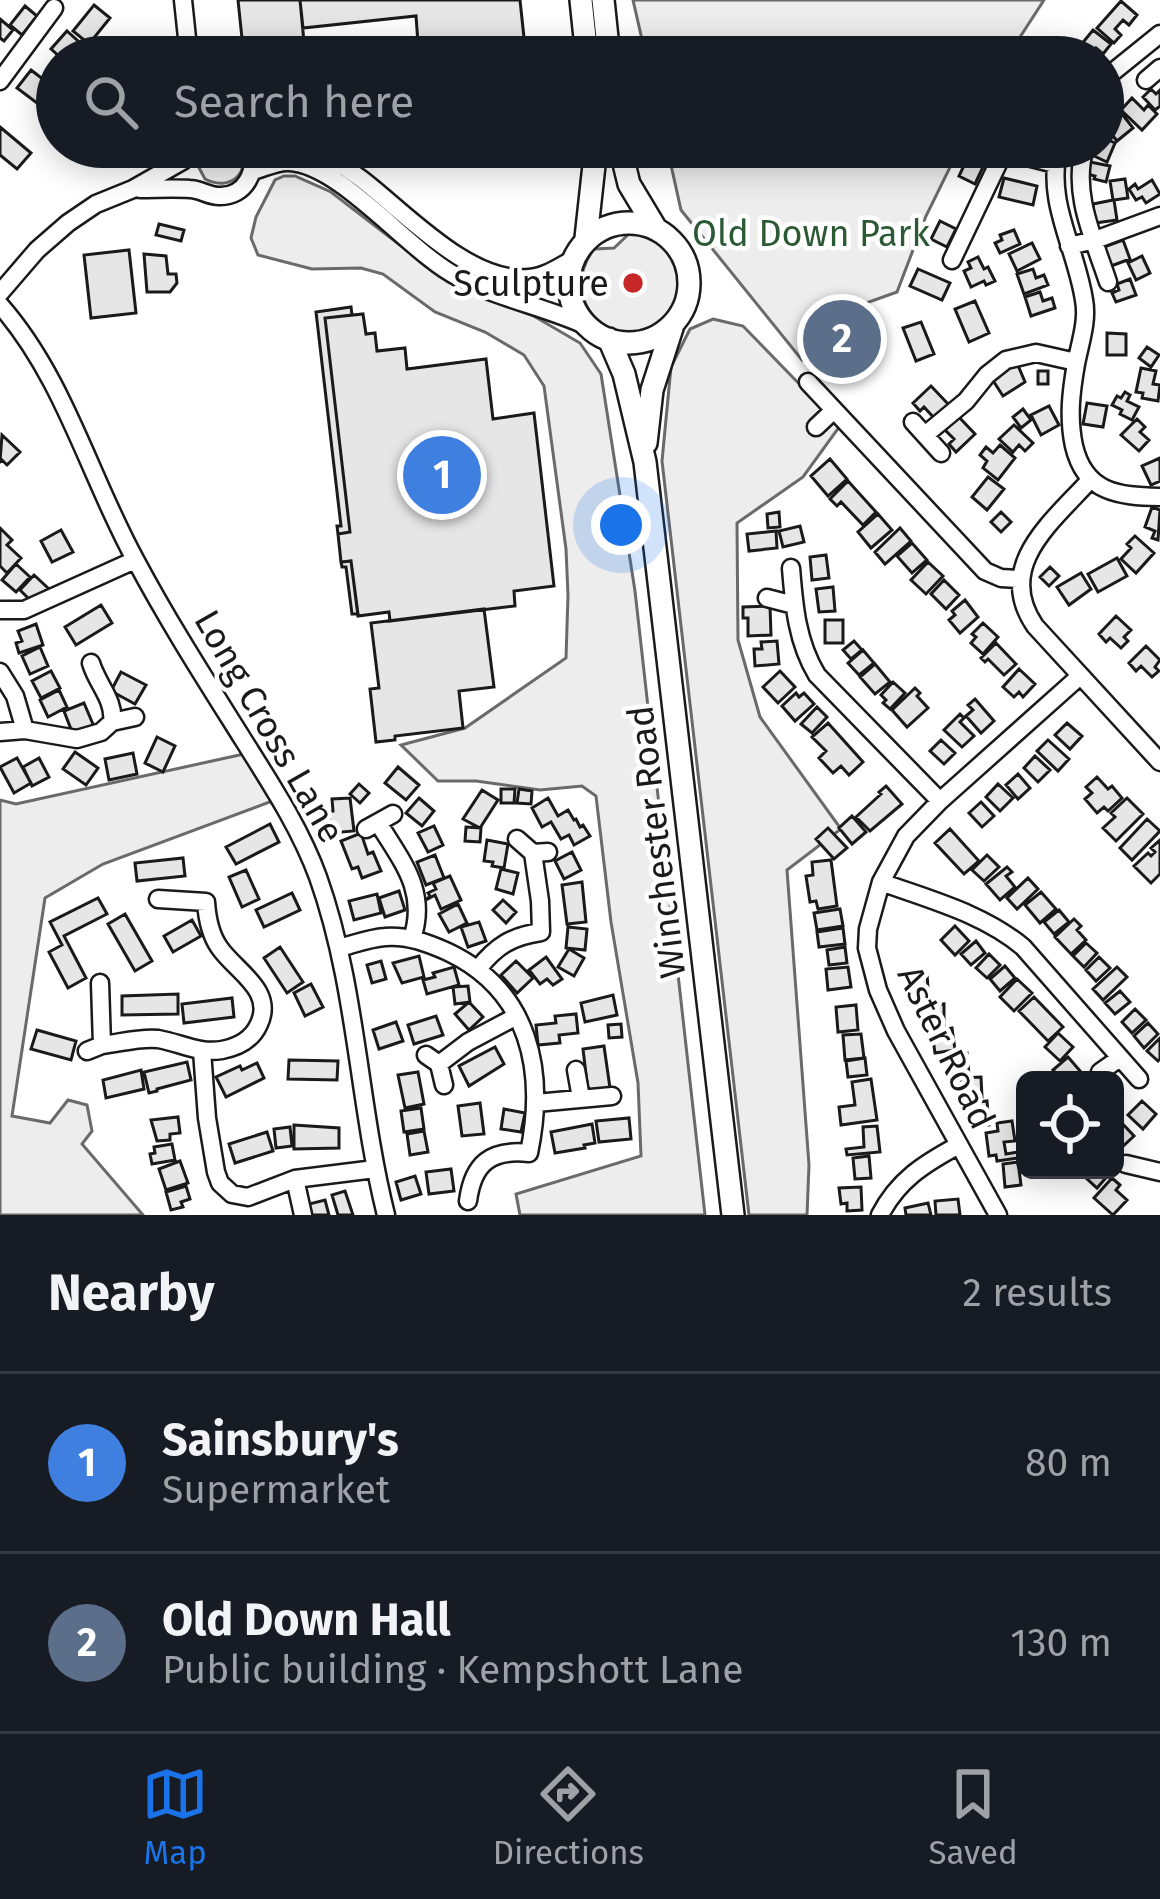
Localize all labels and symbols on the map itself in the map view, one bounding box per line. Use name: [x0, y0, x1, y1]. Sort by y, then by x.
park label: Old Down Park: [692, 212, 930, 256]
place label: Sculpture: [453, 262, 609, 306]
marker: Sculpture: [620, 270, 646, 296]
pin: 2: [803, 294, 881, 384]
pin: 1: [403, 430, 481, 520]
your location: [591, 495, 651, 555]
street label: Long Cross Lane: [185, 602, 354, 851]
street label: Winchester Road: [618, 703, 696, 981]
street label: Aster Road: [888, 959, 1004, 1136]

